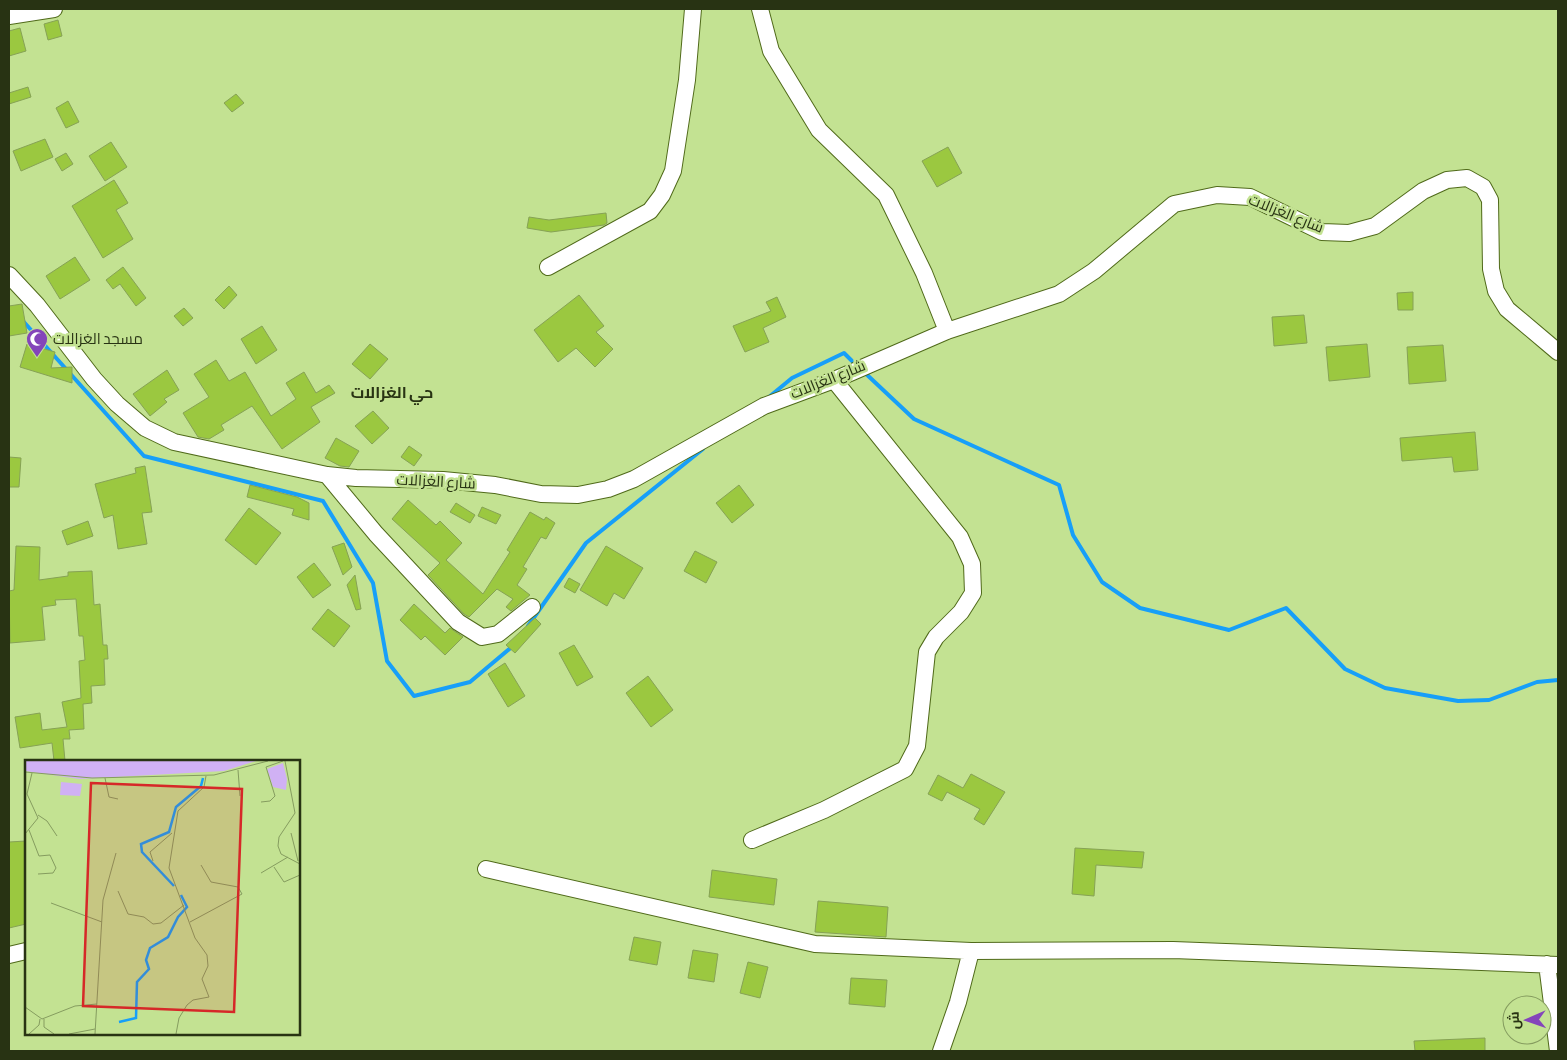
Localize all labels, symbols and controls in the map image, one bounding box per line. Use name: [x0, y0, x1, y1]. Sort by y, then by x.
street label: شارع الغزالات: [1245, 191, 1326, 239]
mosque icon: مسجد الغزالات: [25, 327, 49, 358]
place label: مسجد الغزالات: [53, 332, 143, 348]
street label: شارع الغزالات: [788, 357, 869, 405]
district label: حي الغزالات: [351, 385, 433, 405]
street label: شارع الغزالات: [396, 471, 476, 495]
inset map: [25, 760, 300, 1035]
north arrow: [1502, 995, 1552, 1045]
text: ش: [1506, 1011, 1523, 1030]

